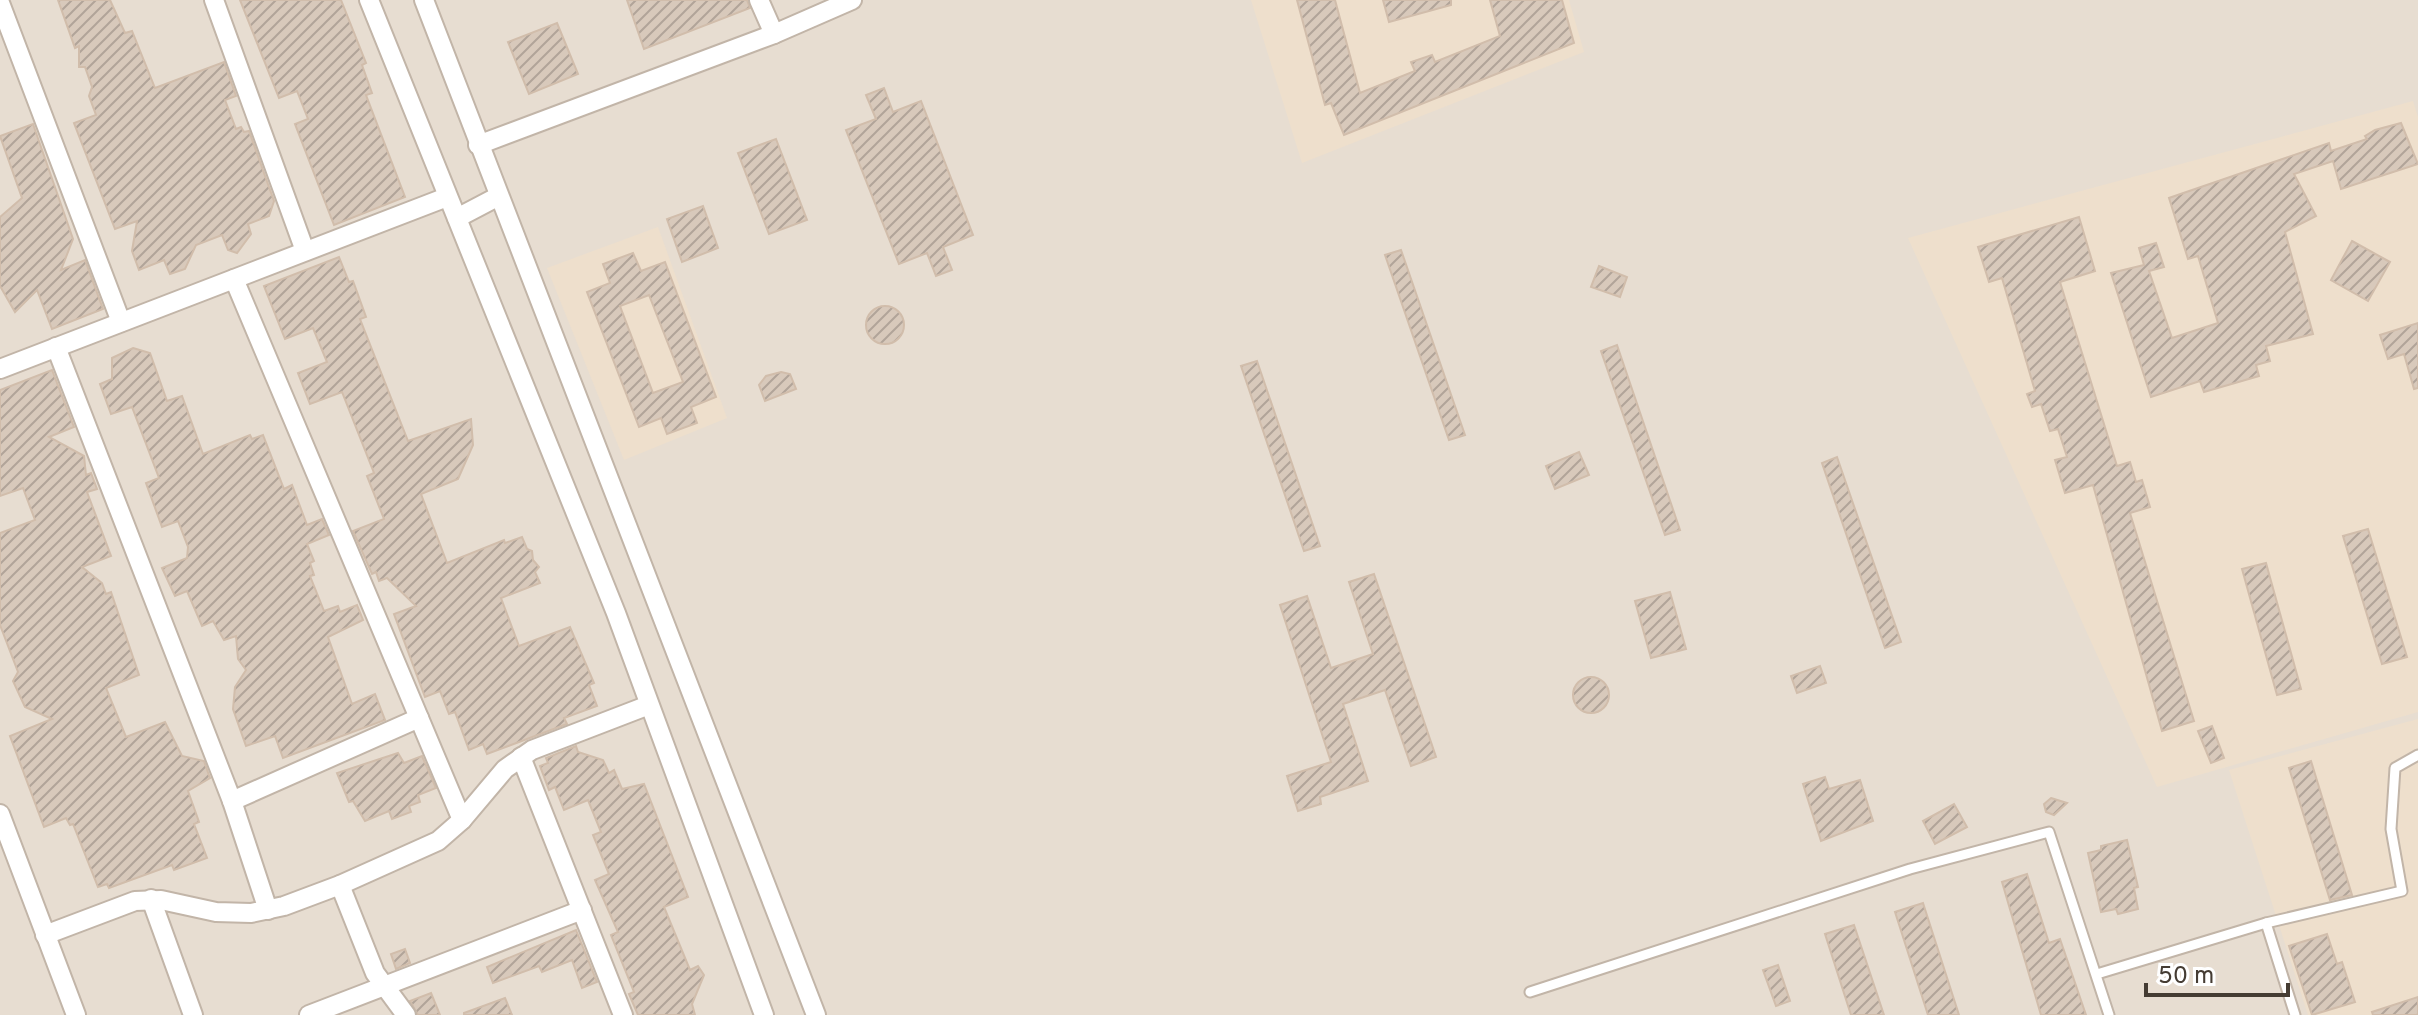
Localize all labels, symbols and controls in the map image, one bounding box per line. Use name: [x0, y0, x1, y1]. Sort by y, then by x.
scale bar: [2146, 947, 2288, 997]
text: 50 m: [2158, 962, 2214, 992]

